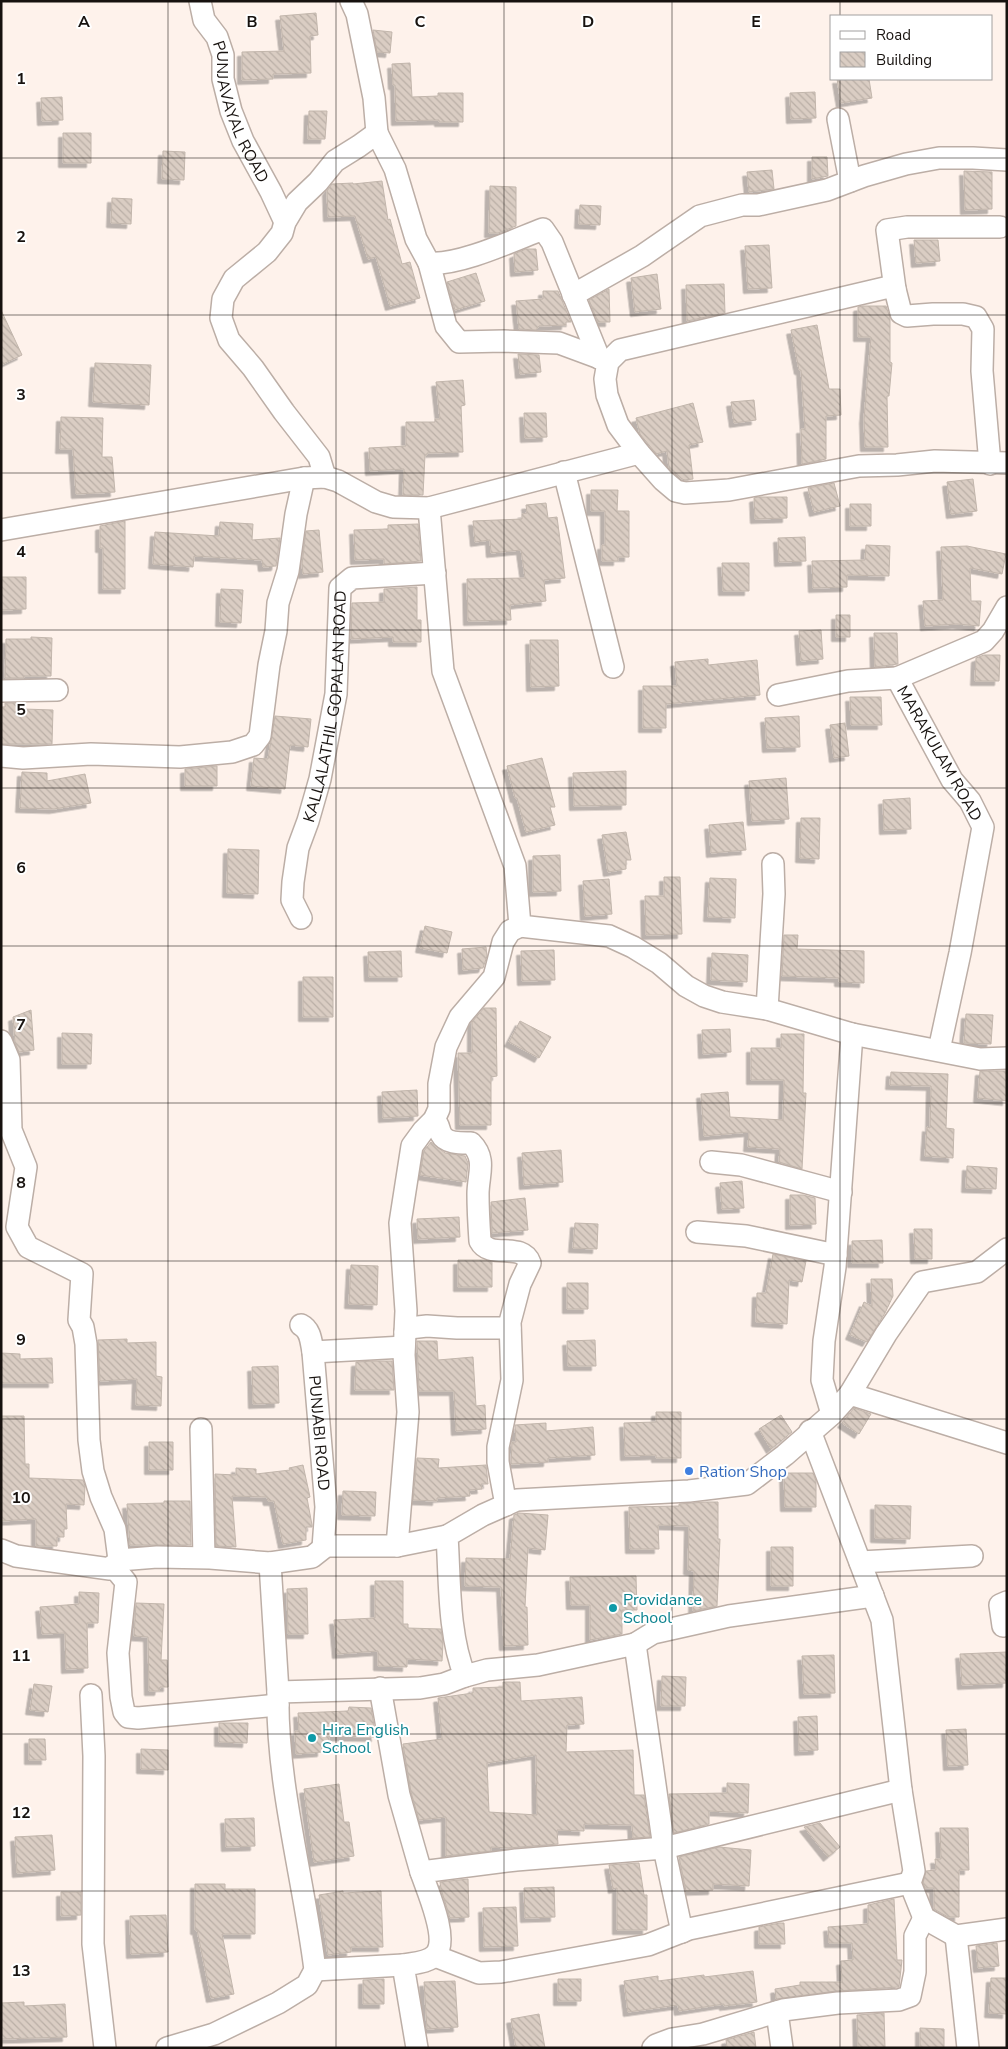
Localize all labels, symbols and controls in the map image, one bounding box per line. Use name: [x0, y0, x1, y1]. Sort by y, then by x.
text: A: [78, 11, 90, 33]
text: B: [246, 11, 258, 33]
text: C: [415, 11, 426, 33]
text: D: [582, 11, 594, 33]
text: E: [751, 11, 761, 33]
legend: [830, 15, 993, 80]
text: Road: [876, 25, 911, 45]
street label: PUNJAVAYAL ROAD: [207, 38, 274, 187]
text: Building: [876, 50, 932, 70]
text: 1: [16, 68, 26, 90]
text: 2: [16, 226, 26, 248]
text: 3: [16, 384, 26, 406]
text: 4: [16, 541, 26, 563]
street label: KALLALATHIL GOPALAN ROAD: [298, 590, 352, 825]
street label: MARAKULAM ROAD: [891, 682, 987, 825]
text: 5: [16, 699, 26, 721]
text: 6: [16, 857, 26, 879]
text: 7: [16, 1014, 26, 1036]
text: 8: [16, 1172, 26, 1194]
text: 9: [16, 1329, 26, 1351]
street label: PUNJABI ROAD: [303, 1374, 335, 1492]
place label: Ration Shop: [699, 1461, 787, 1483]
marker: Ration Shop: [683, 1465, 695, 1477]
text: 10: [11, 1487, 31, 1509]
place label: Providance School: [623, 1589, 702, 1629]
marker: Providance School: [607, 1602, 619, 1614]
text: 11: [11, 1645, 31, 1667]
place label: Hira English School: [322, 1719, 409, 1759]
marker: Hira English School: [306, 1732, 318, 1744]
text: 12: [11, 1802, 31, 1824]
text: 13: [11, 1960, 31, 1982]

